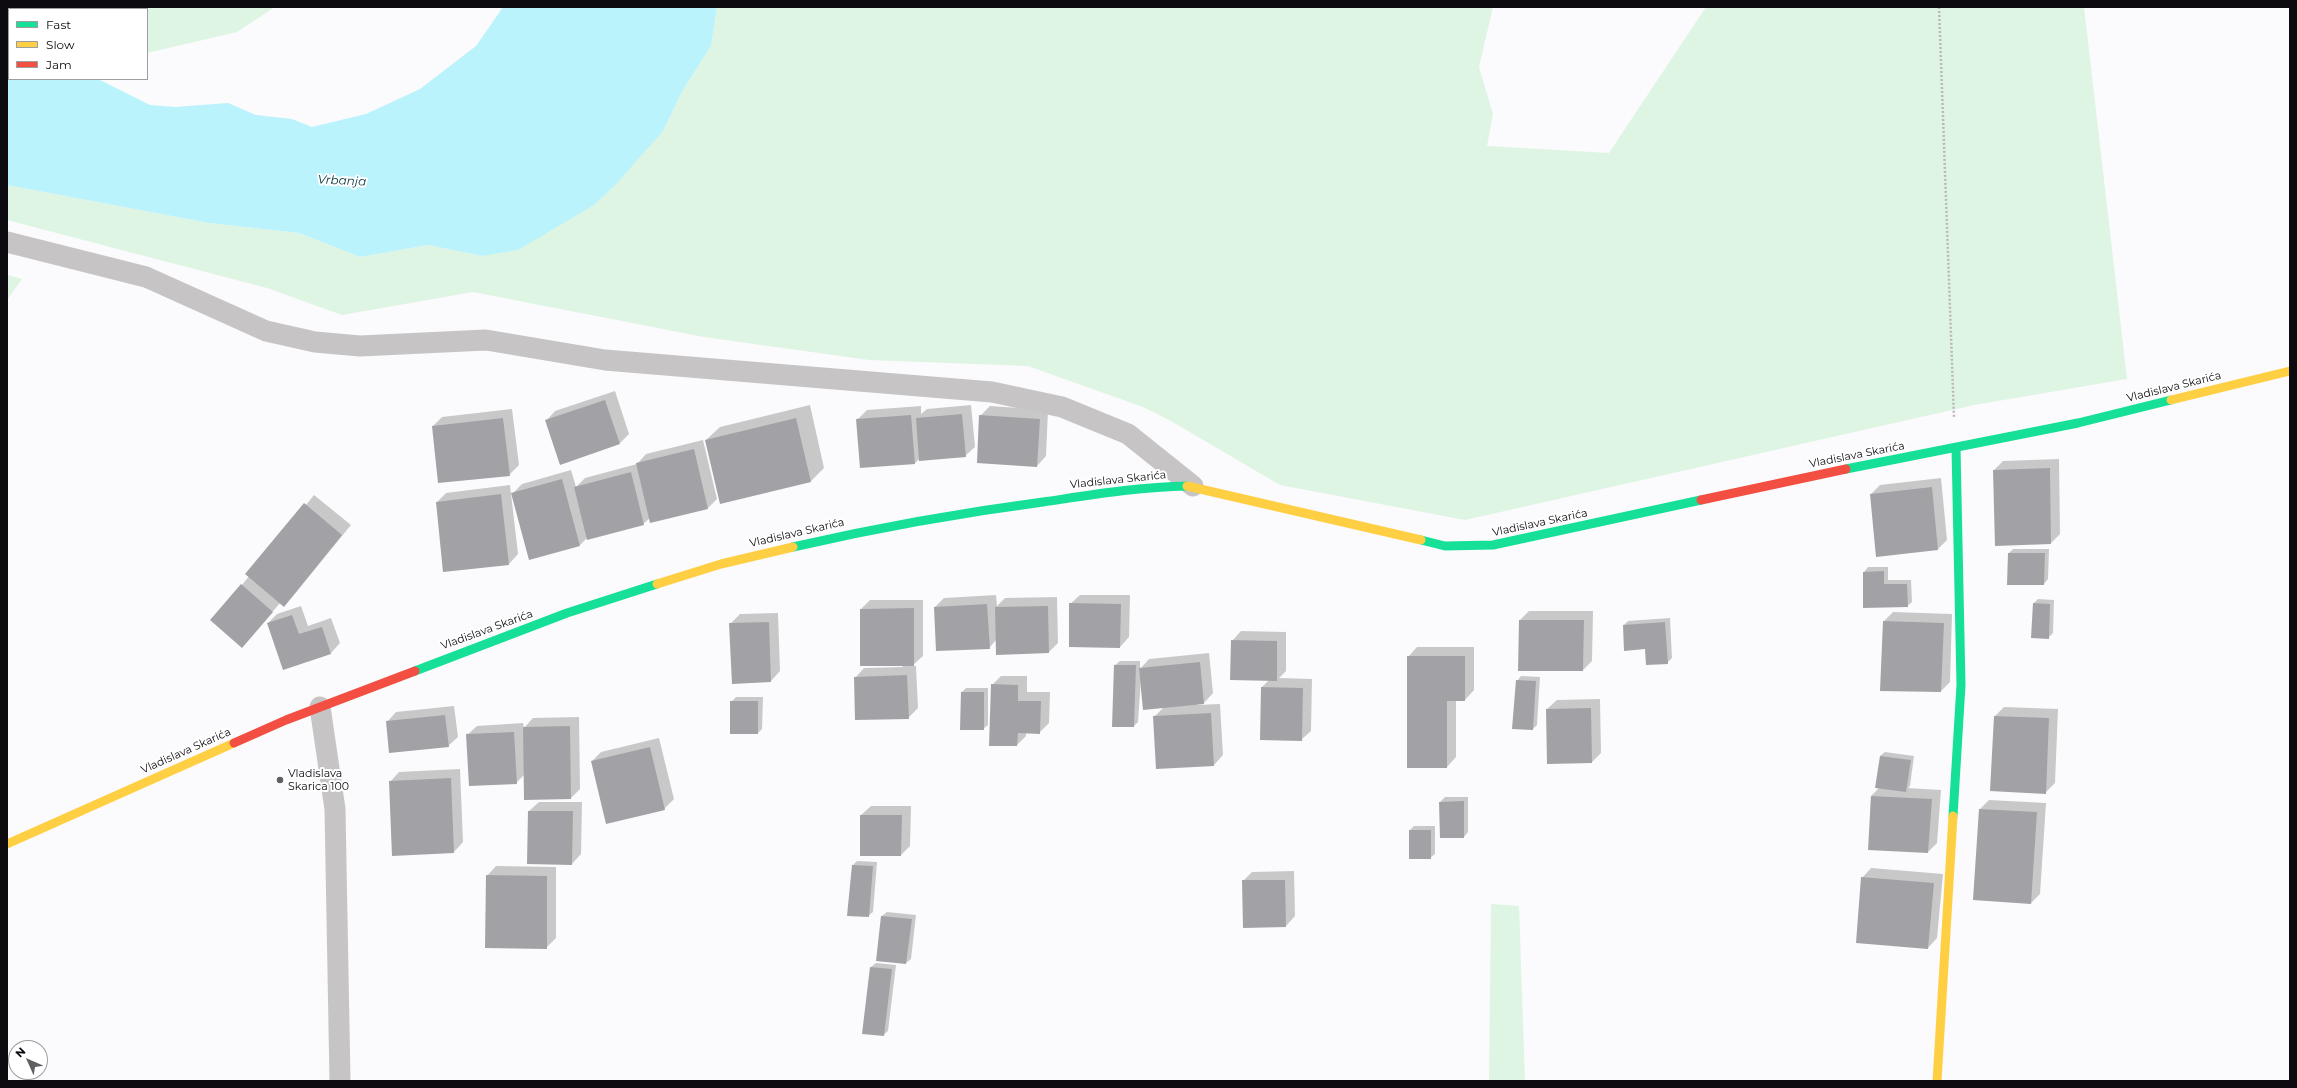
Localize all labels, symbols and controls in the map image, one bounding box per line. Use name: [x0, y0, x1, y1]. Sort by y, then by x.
legend: [8, 8, 148, 80]
text: Fast: [46, 17, 71, 32]
text: Slow: [46, 37, 75, 52]
text: Jam: [46, 57, 72, 72]
water label: Vrbanja: [317, 173, 367, 189]
street label: Vladislava Skarića: [2125, 369, 2223, 405]
street label: Vladislava Skarića: [1808, 439, 1906, 471]
street label: Vladislava Skarića: [1069, 468, 1167, 492]
street label: Vladislava Skarića: [1491, 506, 1589, 540]
street label: Vladislava Skarića: [748, 516, 846, 550]
street label: Vladislava Skarića: [439, 607, 535, 653]
street label: Vladislava Skarića: [139, 725, 233, 777]
place label: Vladislava Skarica 100: [288, 767, 349, 793]
marker: Vladislava Skarica 100: [275, 775, 285, 785]
north arrow: [8, 1040, 48, 1080]
text: N: [12, 1044, 28, 1060]

